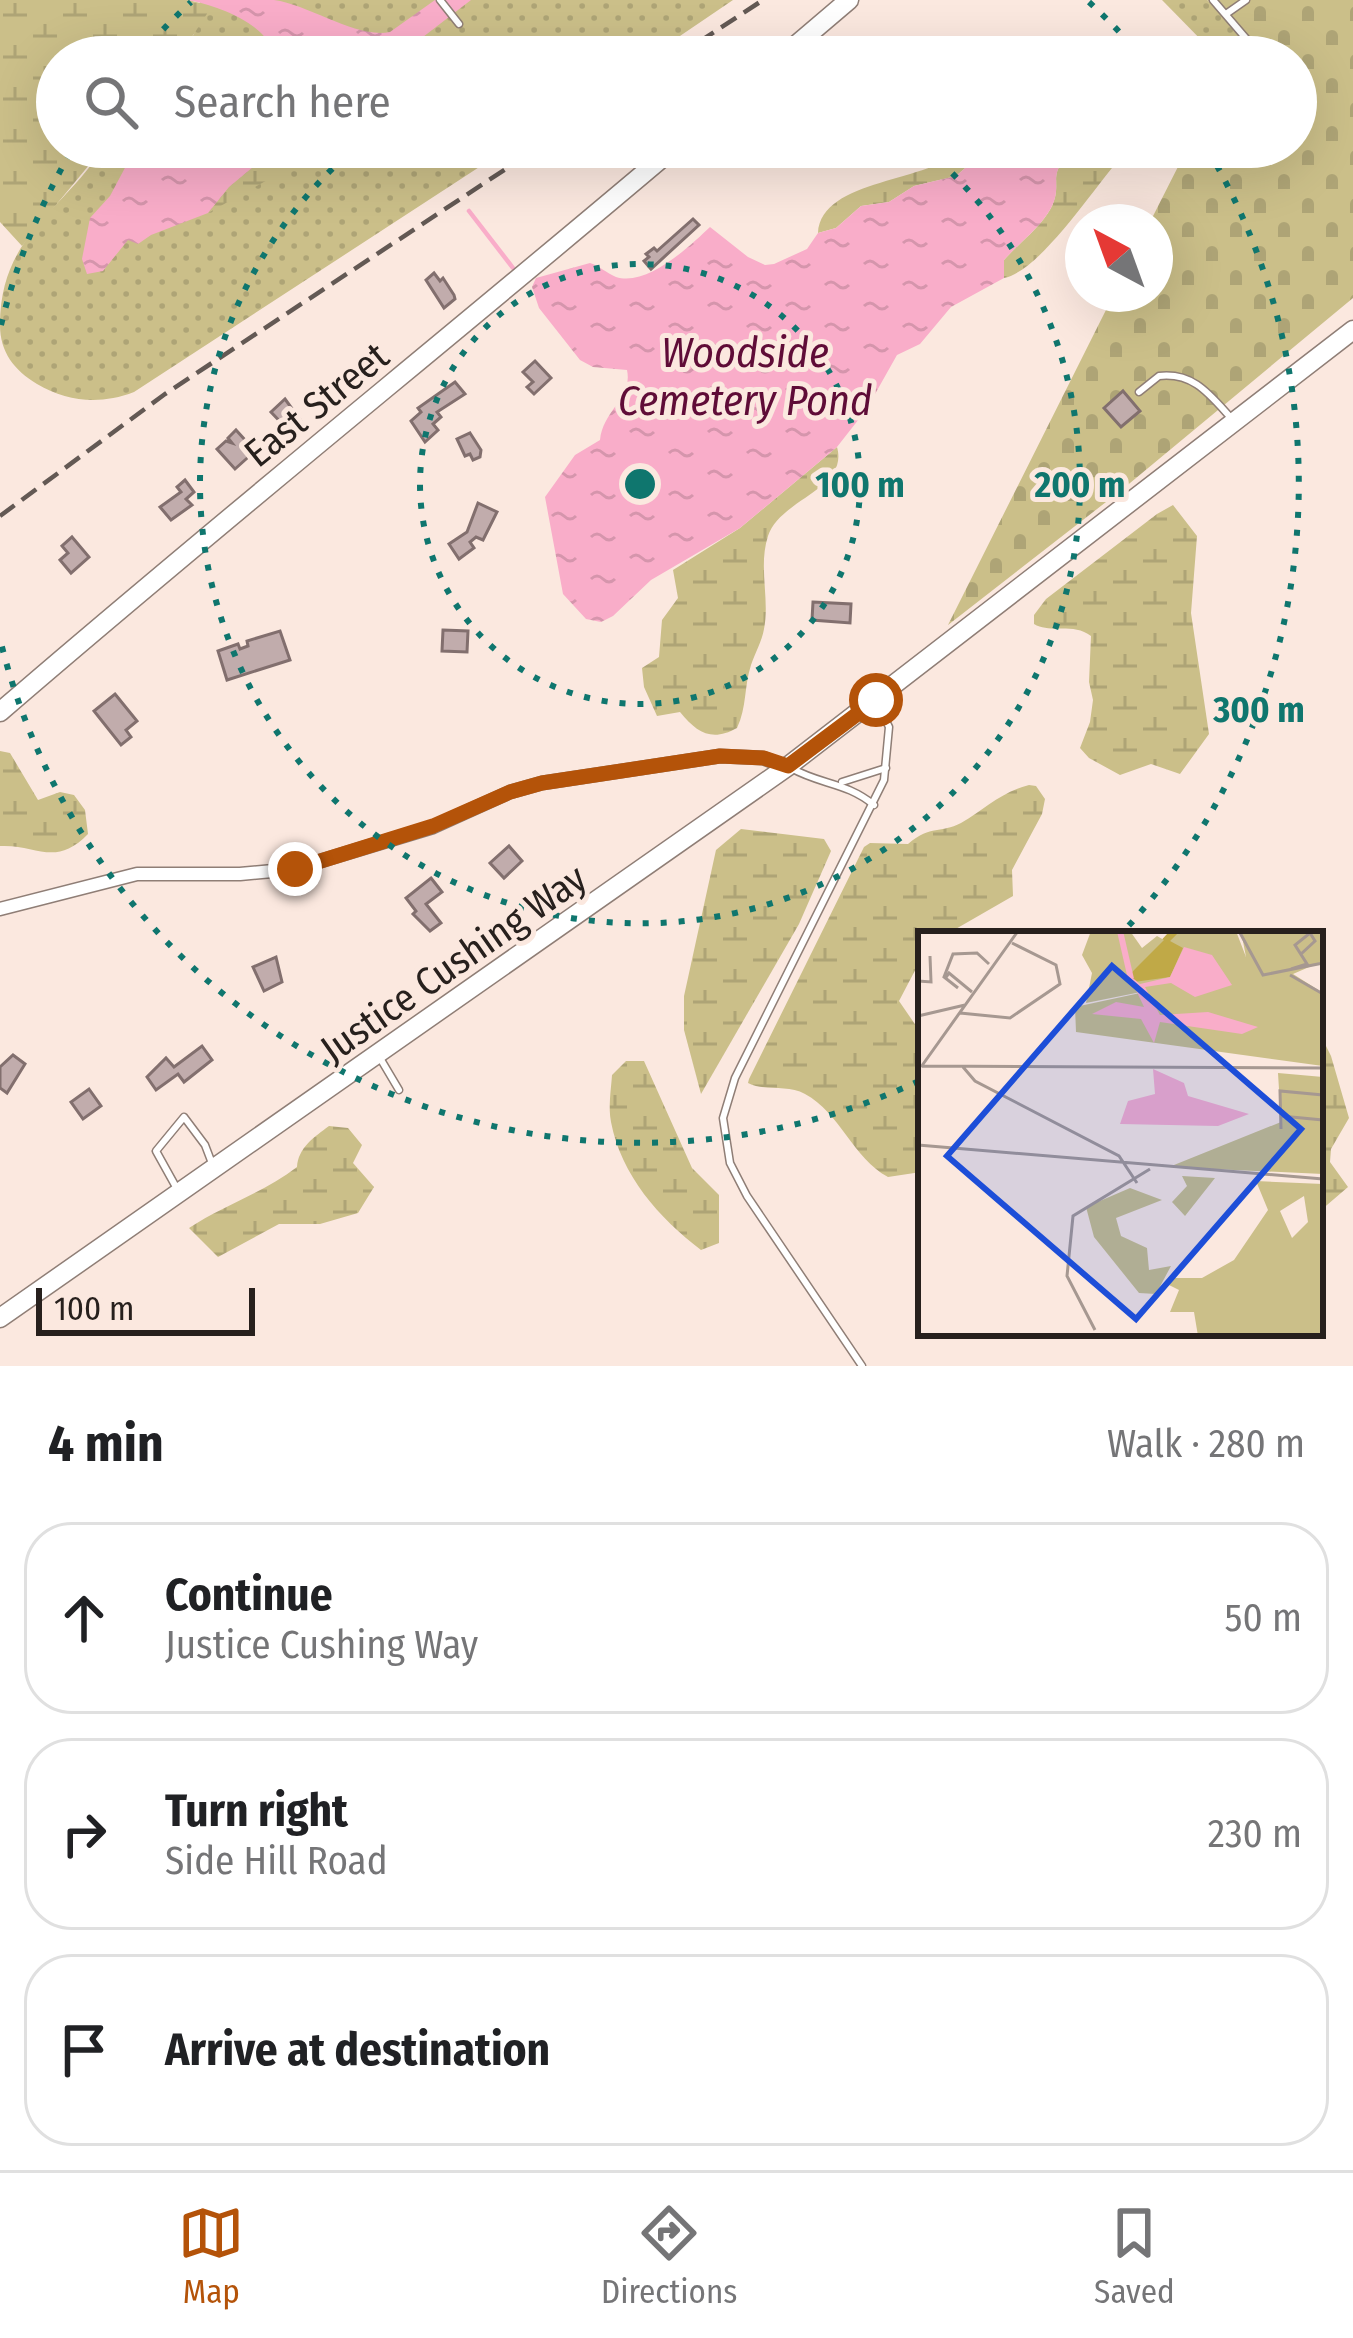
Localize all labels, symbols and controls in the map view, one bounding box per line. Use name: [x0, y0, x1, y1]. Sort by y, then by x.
search box: [36, 36, 1317, 168]
icon: search: [78, 69, 144, 135]
text: Search here: [174, 75, 391, 129]
north arrow: [1065, 204, 1173, 312]
water label: Woodside Cemetery Pond: [618, 328, 872, 426]
street label: East Street: [236, 333, 398, 477]
centre of rings: [619, 463, 661, 505]
text: 100 m: [815, 463, 905, 507]
text: 200 m: [1034, 463, 1125, 507]
route start: [849, 673, 903, 727]
text: 300 m: [1212, 688, 1305, 732]
route end: [268, 842, 322, 896]
street label: Justice Cushing Way: [312, 855, 596, 1072]
inset map: [918, 931, 1323, 1336]
scale bar: [36, 1282, 255, 1335]
text: 100 m: [54, 1289, 134, 1329]
text: 4 min: [48, 1413, 164, 1475]
text: Walk · 280 m: [1107, 1421, 1305, 1467]
text: Continue: [165, 1568, 333, 1622]
icon: ahead: [51, 1585, 117, 1651]
text: 50 m: [1225, 1595, 1302, 1641]
text: Justice Cushing Way: [165, 1622, 478, 1668]
text: Turn right: [165, 1784, 348, 1838]
icon: right: [51, 1801, 117, 1867]
text: 230 m: [1208, 1811, 1302, 1857]
text: Side Hill Road: [165, 1838, 388, 1884]
icon: arrive: [51, 2017, 117, 2083]
text: Arrive at destination: [165, 2023, 550, 2077]
tab: Map: [178, 2200, 244, 2312]
tab: Directions: [601, 2200, 737, 2312]
tab: Saved: [1094, 2200, 1175, 2312]

